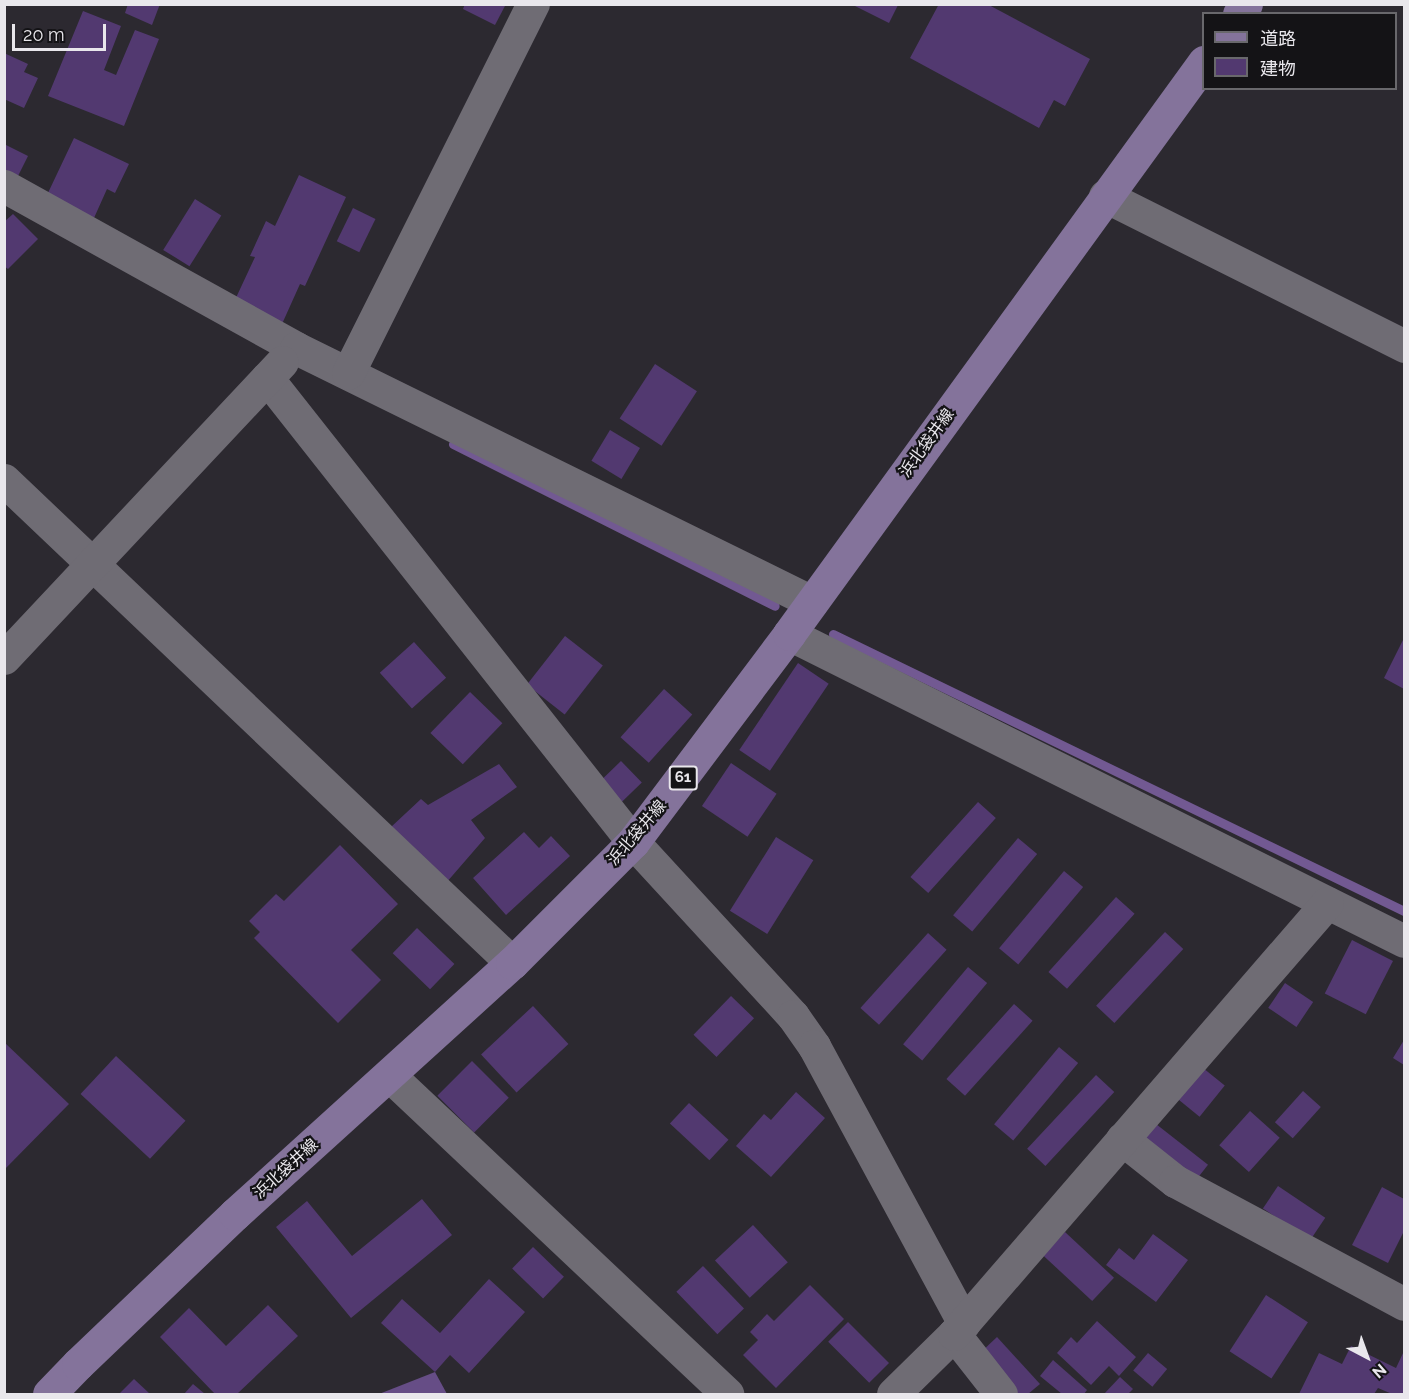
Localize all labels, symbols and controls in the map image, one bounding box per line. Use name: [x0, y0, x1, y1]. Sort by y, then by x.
scale bar: [15, 12, 110, 50]
legend: [1202, 12, 1397, 90]
text: 20 m: [23, 24, 65, 45]
text: 道路: [1260, 28, 1296, 49]
text: 建物: [1260, 58, 1296, 79]
street label: 浜北袋井線: [896, 405, 958, 481]
road number: 61: [668, 766, 698, 790]
street label: 浜北袋井線: [604, 797, 670, 869]
street label: 浜北袋井線: [250, 1135, 322, 1203]
north arrow: [1337, 1327, 1397, 1387]
text: N: [1368, 1360, 1390, 1382]

